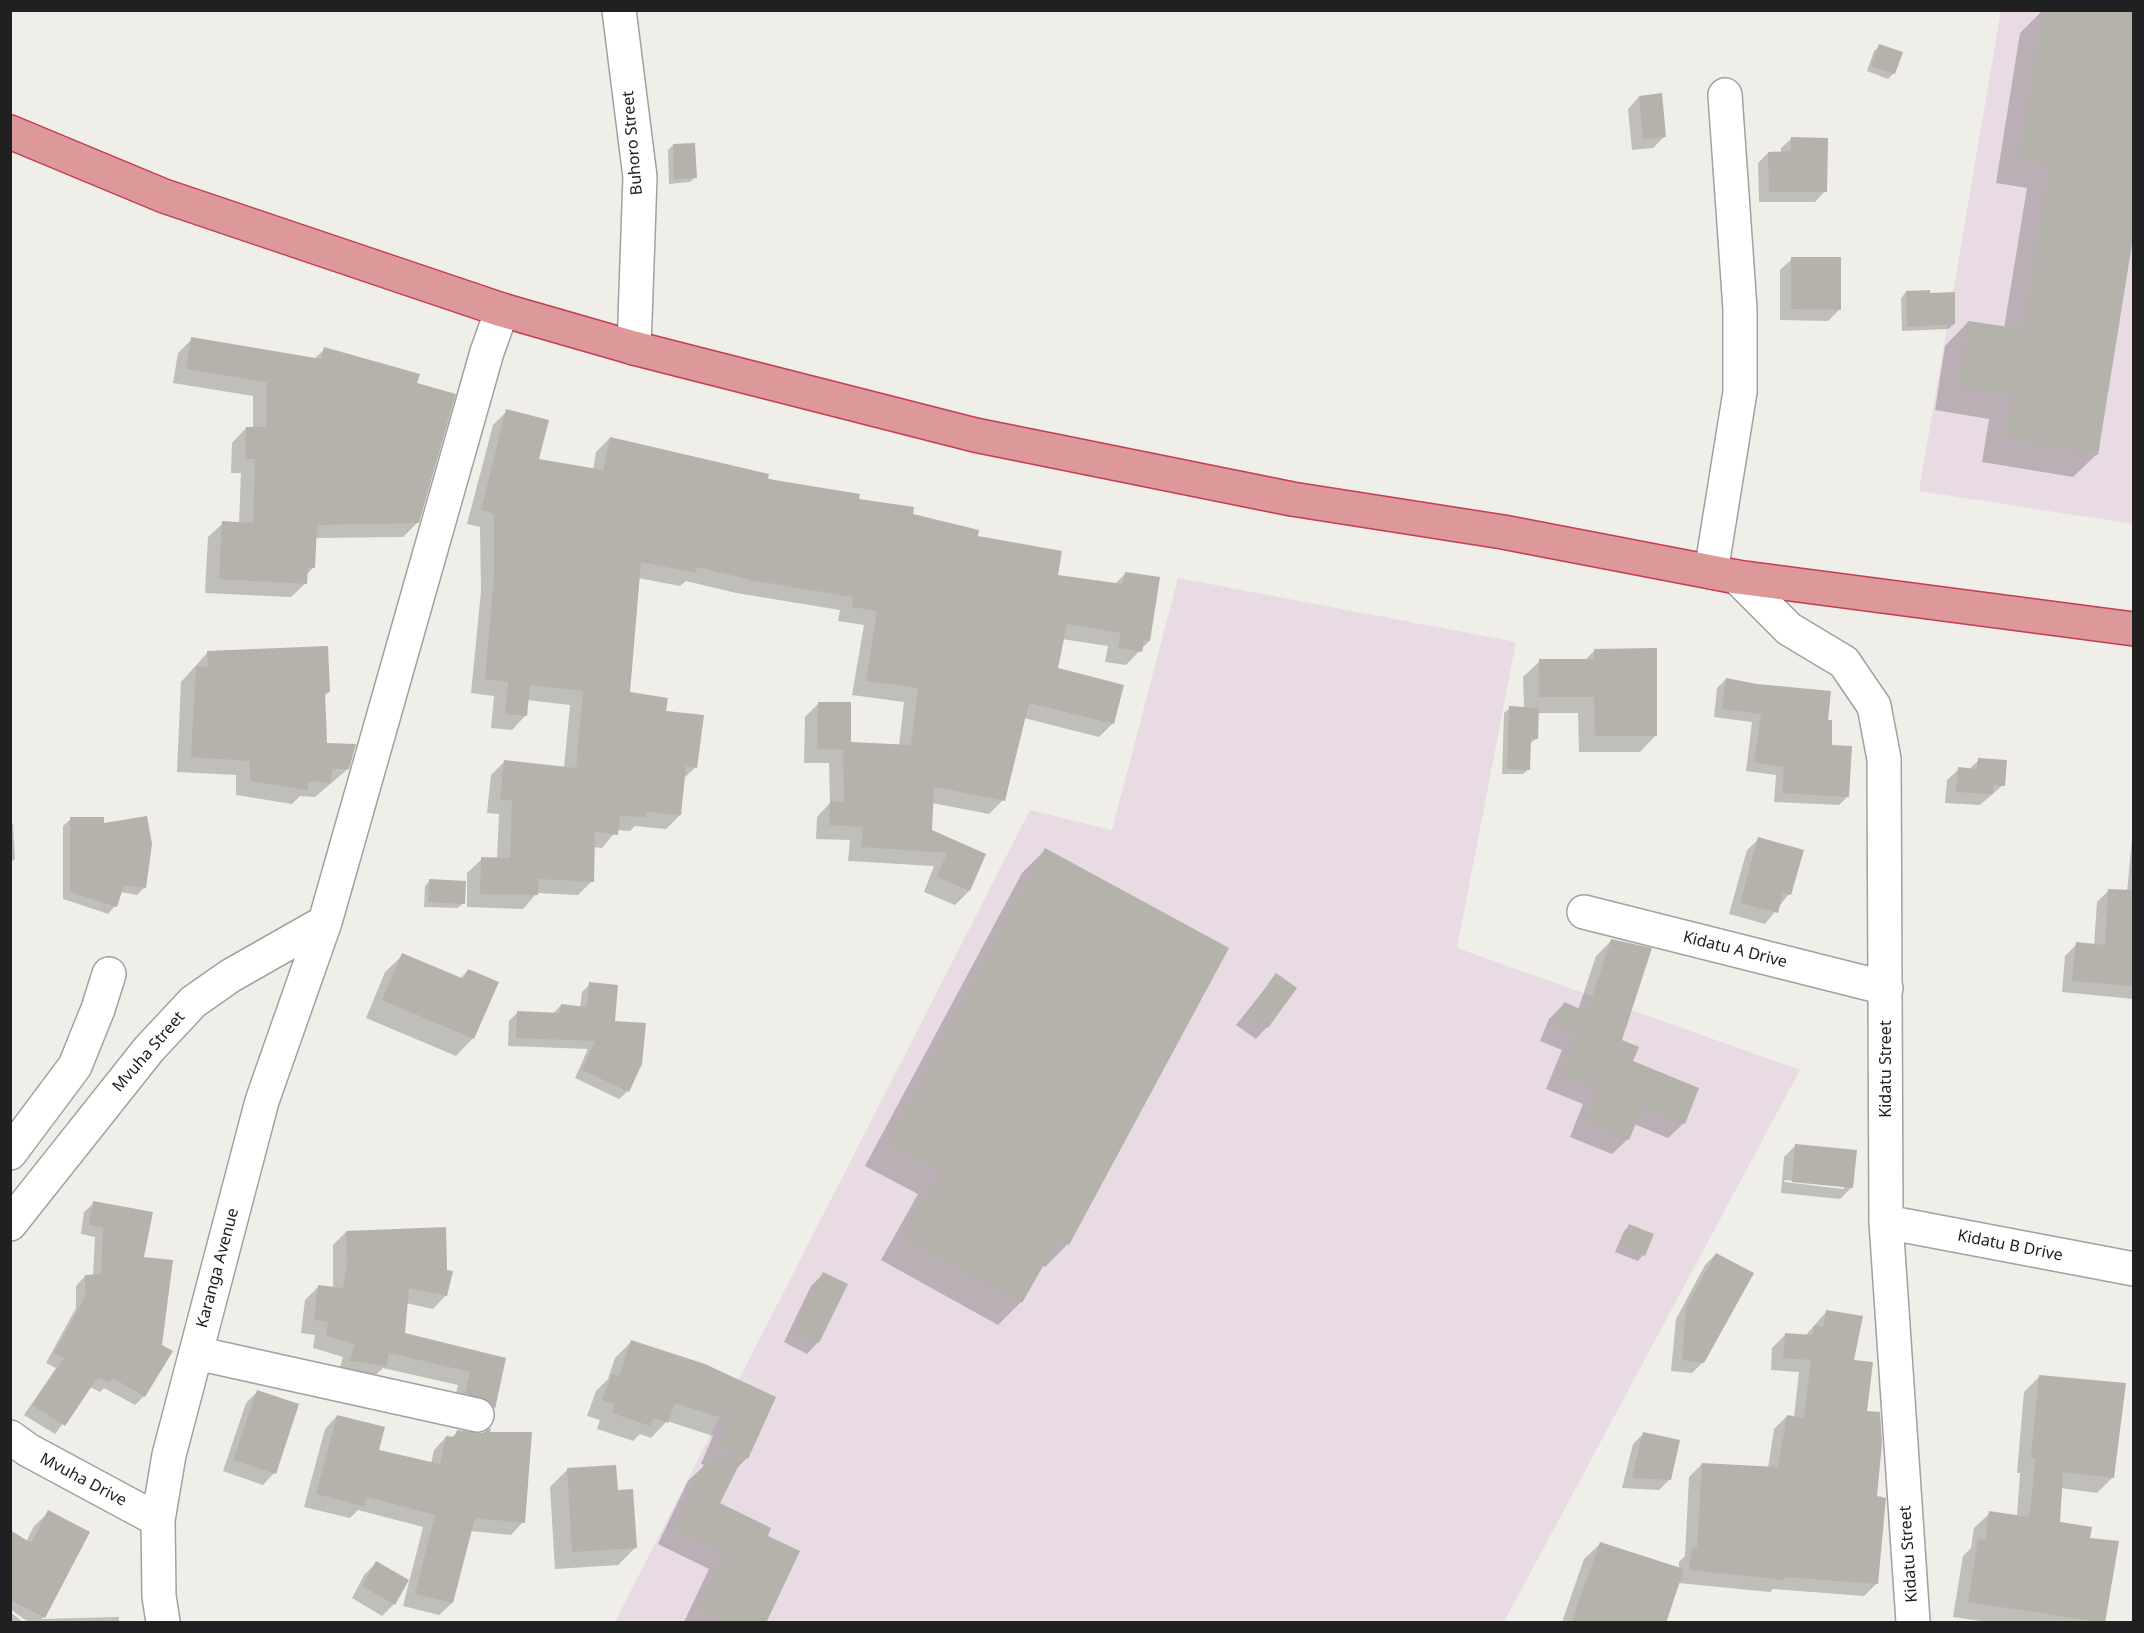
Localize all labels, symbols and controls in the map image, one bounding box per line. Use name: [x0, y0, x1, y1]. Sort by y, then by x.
street label: Buhoro Street: [619, 90, 647, 196]
street label: Kidatu A Drive: [1681, 928, 1789, 972]
street label: Mvuha Street: [109, 1008, 189, 1096]
street label: Kidatu Street: [1876, 1020, 1896, 1118]
street label: Karanga Avenue: [193, 1206, 243, 1330]
street label: Kidatu B Drive: [1956, 1226, 2064, 1266]
street label: Mvuha Drive: [37, 1449, 129, 1511]
street label: Kidatu Street: [1896, 1505, 1922, 1603]

